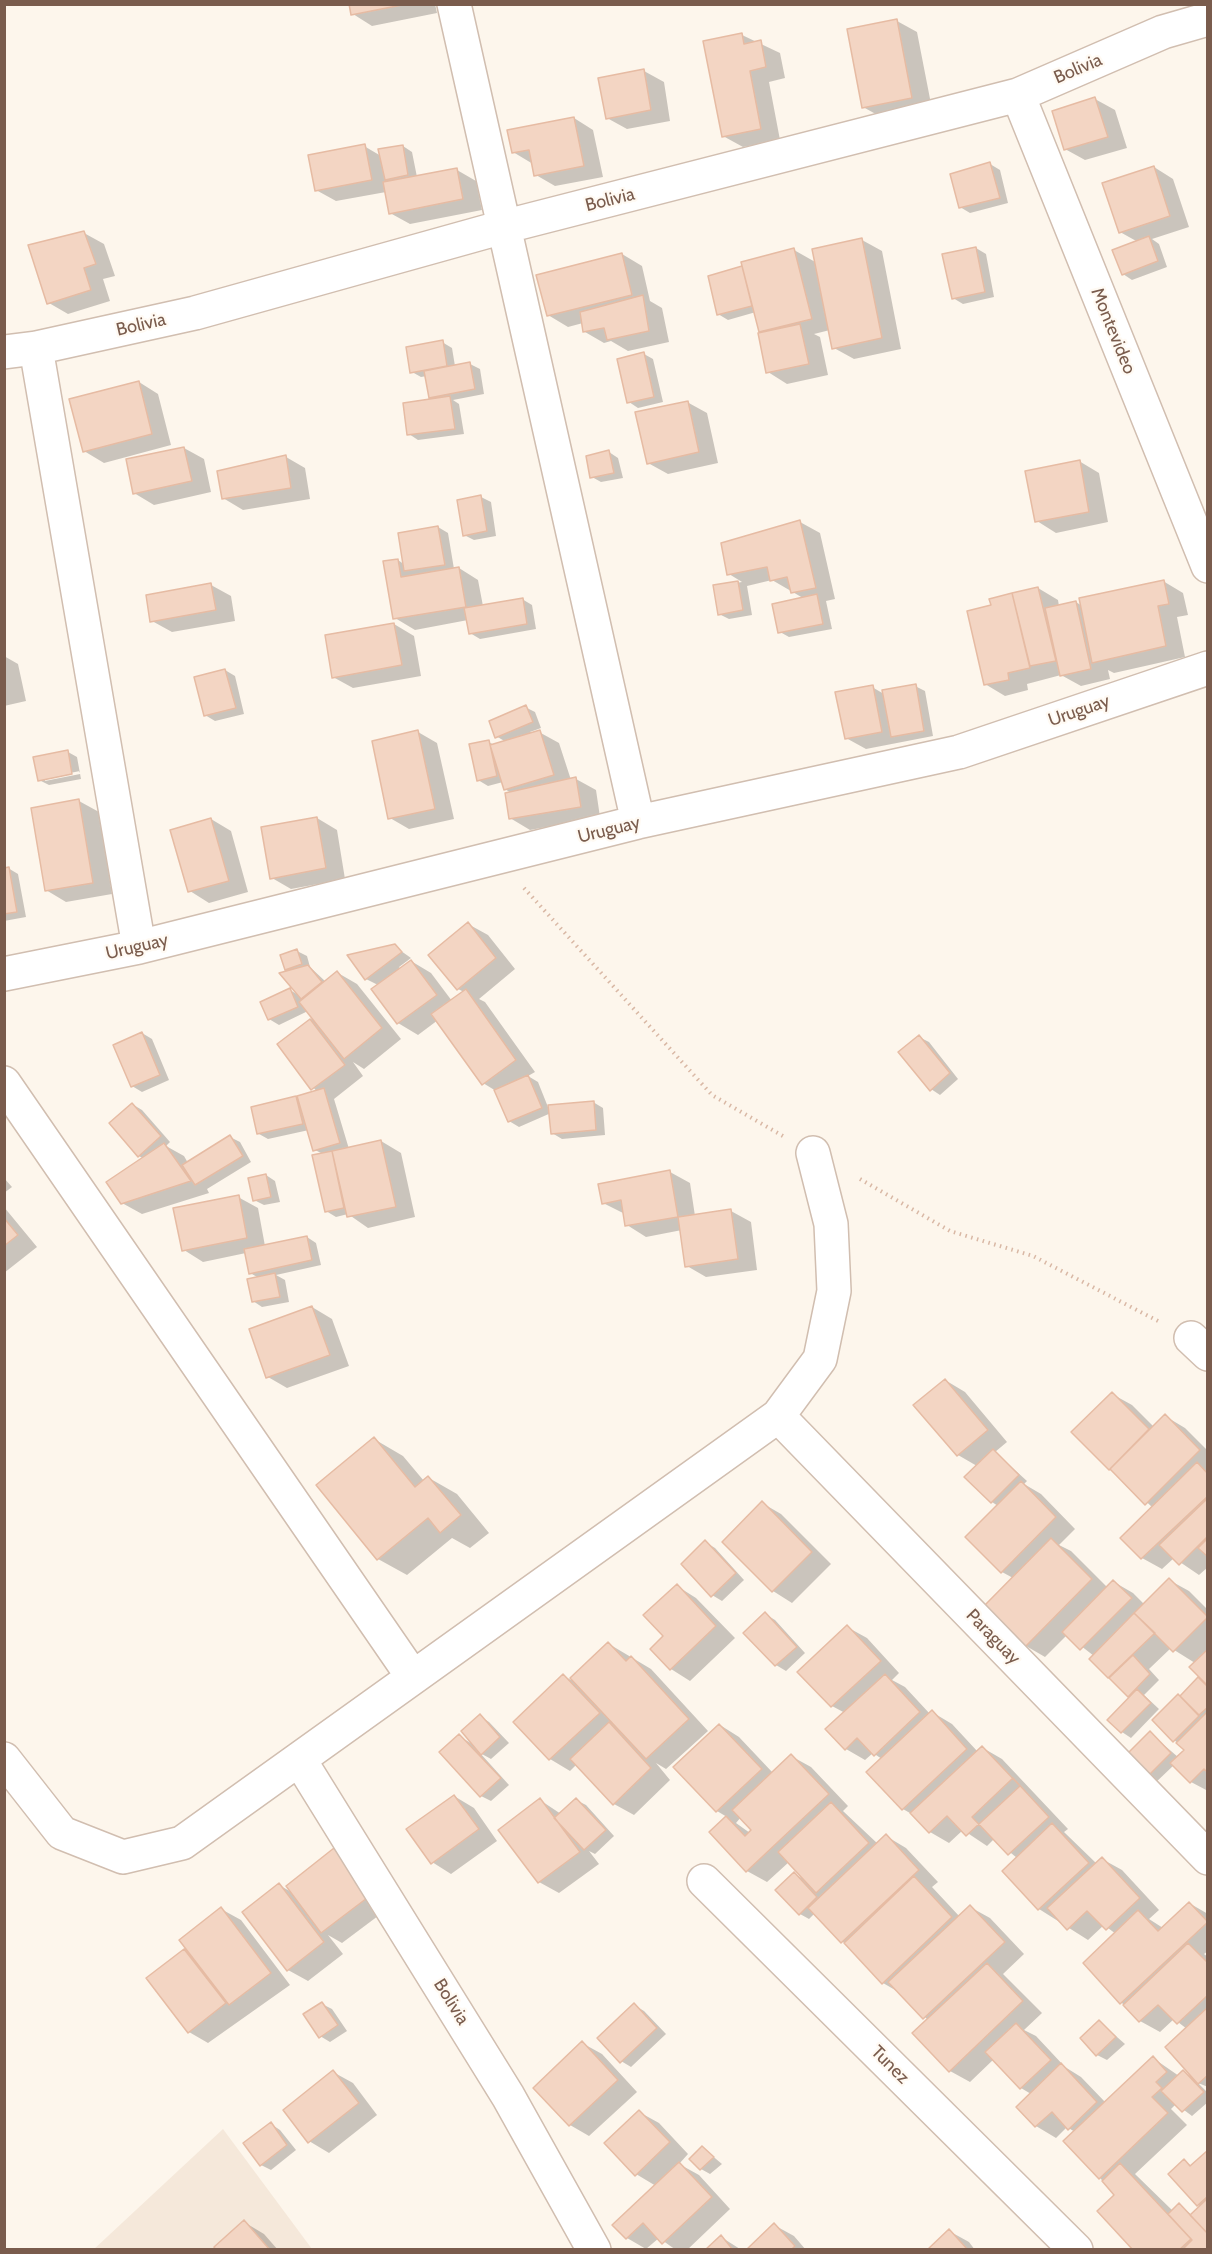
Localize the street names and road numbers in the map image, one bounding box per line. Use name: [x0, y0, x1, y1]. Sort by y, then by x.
street label: Bolivia: [1051, 49, 1105, 89]
street label: Bolivia: [583, 183, 637, 217]
street label: Montevideo: [1086, 285, 1140, 377]
street label: Bolivia: [114, 309, 168, 341]
street label: Uruguay: [1045, 690, 1113, 732]
street label: Uruguay: [576, 812, 642, 848]
street label: Uruguay: [104, 929, 170, 965]
street label: Paraguay: [961, 1605, 1025, 1669]
street label: Bolivia: [429, 1975, 473, 2029]
street label: Tunez: [866, 2041, 914, 2089]

